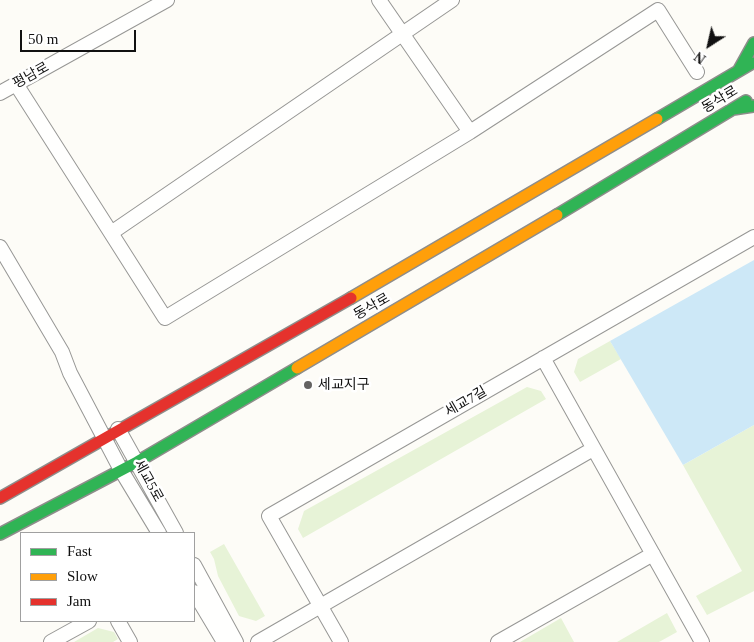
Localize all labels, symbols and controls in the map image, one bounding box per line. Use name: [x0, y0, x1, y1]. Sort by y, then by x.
scale bar: [22, 20, 139, 52]
north arrow: [684, 20, 734, 70]
text: 50 m: [28, 31, 58, 47]
text: N: [692, 49, 709, 67]
street label: 평남로: [10, 59, 52, 93]
street label: 동삭로: [699, 83, 741, 117]
street label: 동삭로: [351, 290, 393, 324]
place label: 세교지구: [318, 377, 370, 393]
marker: 세교지구: [302, 379, 314, 391]
street label: 세교7길: [442, 383, 490, 421]
street label: 세교5로: [130, 457, 166, 505]
legend: [20, 532, 195, 622]
text: Fast: [67, 543, 92, 559]
text: Slow: [67, 568, 98, 584]
text: Jam: [67, 593, 91, 609]

